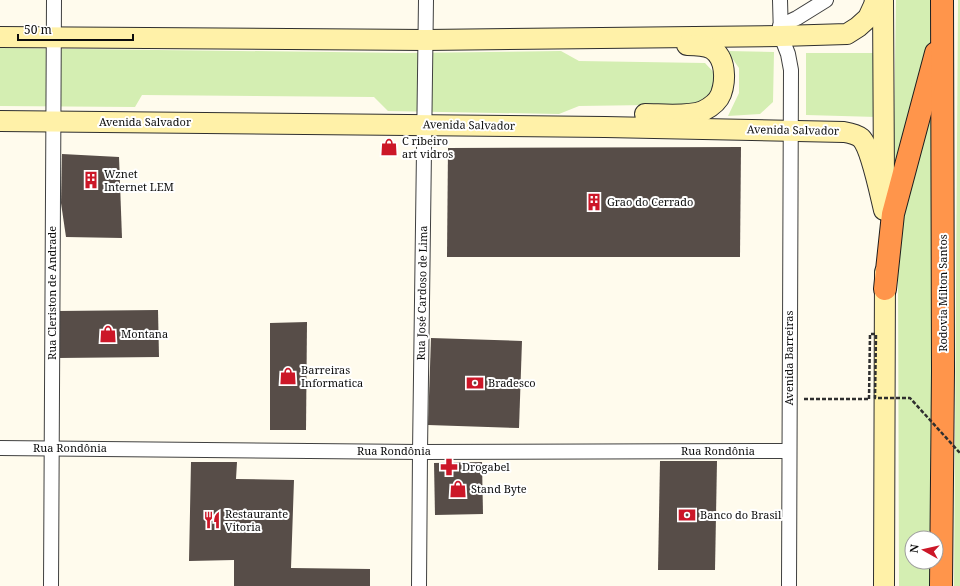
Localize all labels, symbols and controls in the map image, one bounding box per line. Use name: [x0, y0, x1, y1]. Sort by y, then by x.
scale bar: [18, 16, 133, 42]
text: 50 m: [24, 21, 52, 38]
street label: Avenida Salvador: [99, 114, 192, 129]
street label: Avenida Salvador: [423, 116, 516, 133]
street label: Avenida Salvador: [747, 121, 840, 138]
place label: C ribeiro art vidros: [402, 133, 453, 161]
shop icon: C ribeiro art vidros: [379, 137, 399, 157]
place label: Wznet Internet LEM: [104, 166, 174, 194]
building icon: Wznet Internet LEM: [81, 170, 101, 190]
building icon: Grao do Cerrado: [584, 192, 604, 212]
place label: Grao do Cerrado: [607, 194, 693, 209]
street label: Rua José Cardoso de Lima: [413, 225, 430, 361]
street label: Rua Cleriston de Andrade: [44, 226, 59, 360]
street label: Rodovia Milton Santos: [935, 234, 950, 352]
street label: Avenida Barreiras: [781, 310, 796, 406]
shop icon: Montana: [98, 324, 118, 344]
place label: Montana: [121, 326, 168, 341]
place label: Barreiras Informatica: [301, 362, 363, 390]
shop icon: Barreiras Informatica: [278, 366, 298, 386]
bank icon: Bradesco: [465, 373, 485, 393]
place label: Bradesco: [488, 375, 536, 390]
street label: Rua Rondônia: [33, 440, 107, 455]
street label: Rua Rondônia: [357, 443, 431, 458]
street label: Rua Rondônia: [681, 443, 755, 458]
pharmacy icon: Drogabel: [439, 457, 459, 477]
place label: Drogabel: [462, 459, 510, 474]
shop icon: Stand Byte: [448, 479, 468, 499]
place label: Stand Byte: [471, 481, 527, 496]
bank icon: Banco do Brasil: [677, 505, 697, 525]
place label: Restaurante Vitoria: [225, 506, 288, 534]
place label: Banco do Brasil: [700, 507, 782, 522]
restaurant icon: Restaurante Vitoria: [202, 510, 222, 530]
north arrow: [904, 530, 944, 570]
text: N: [906, 543, 922, 554]

